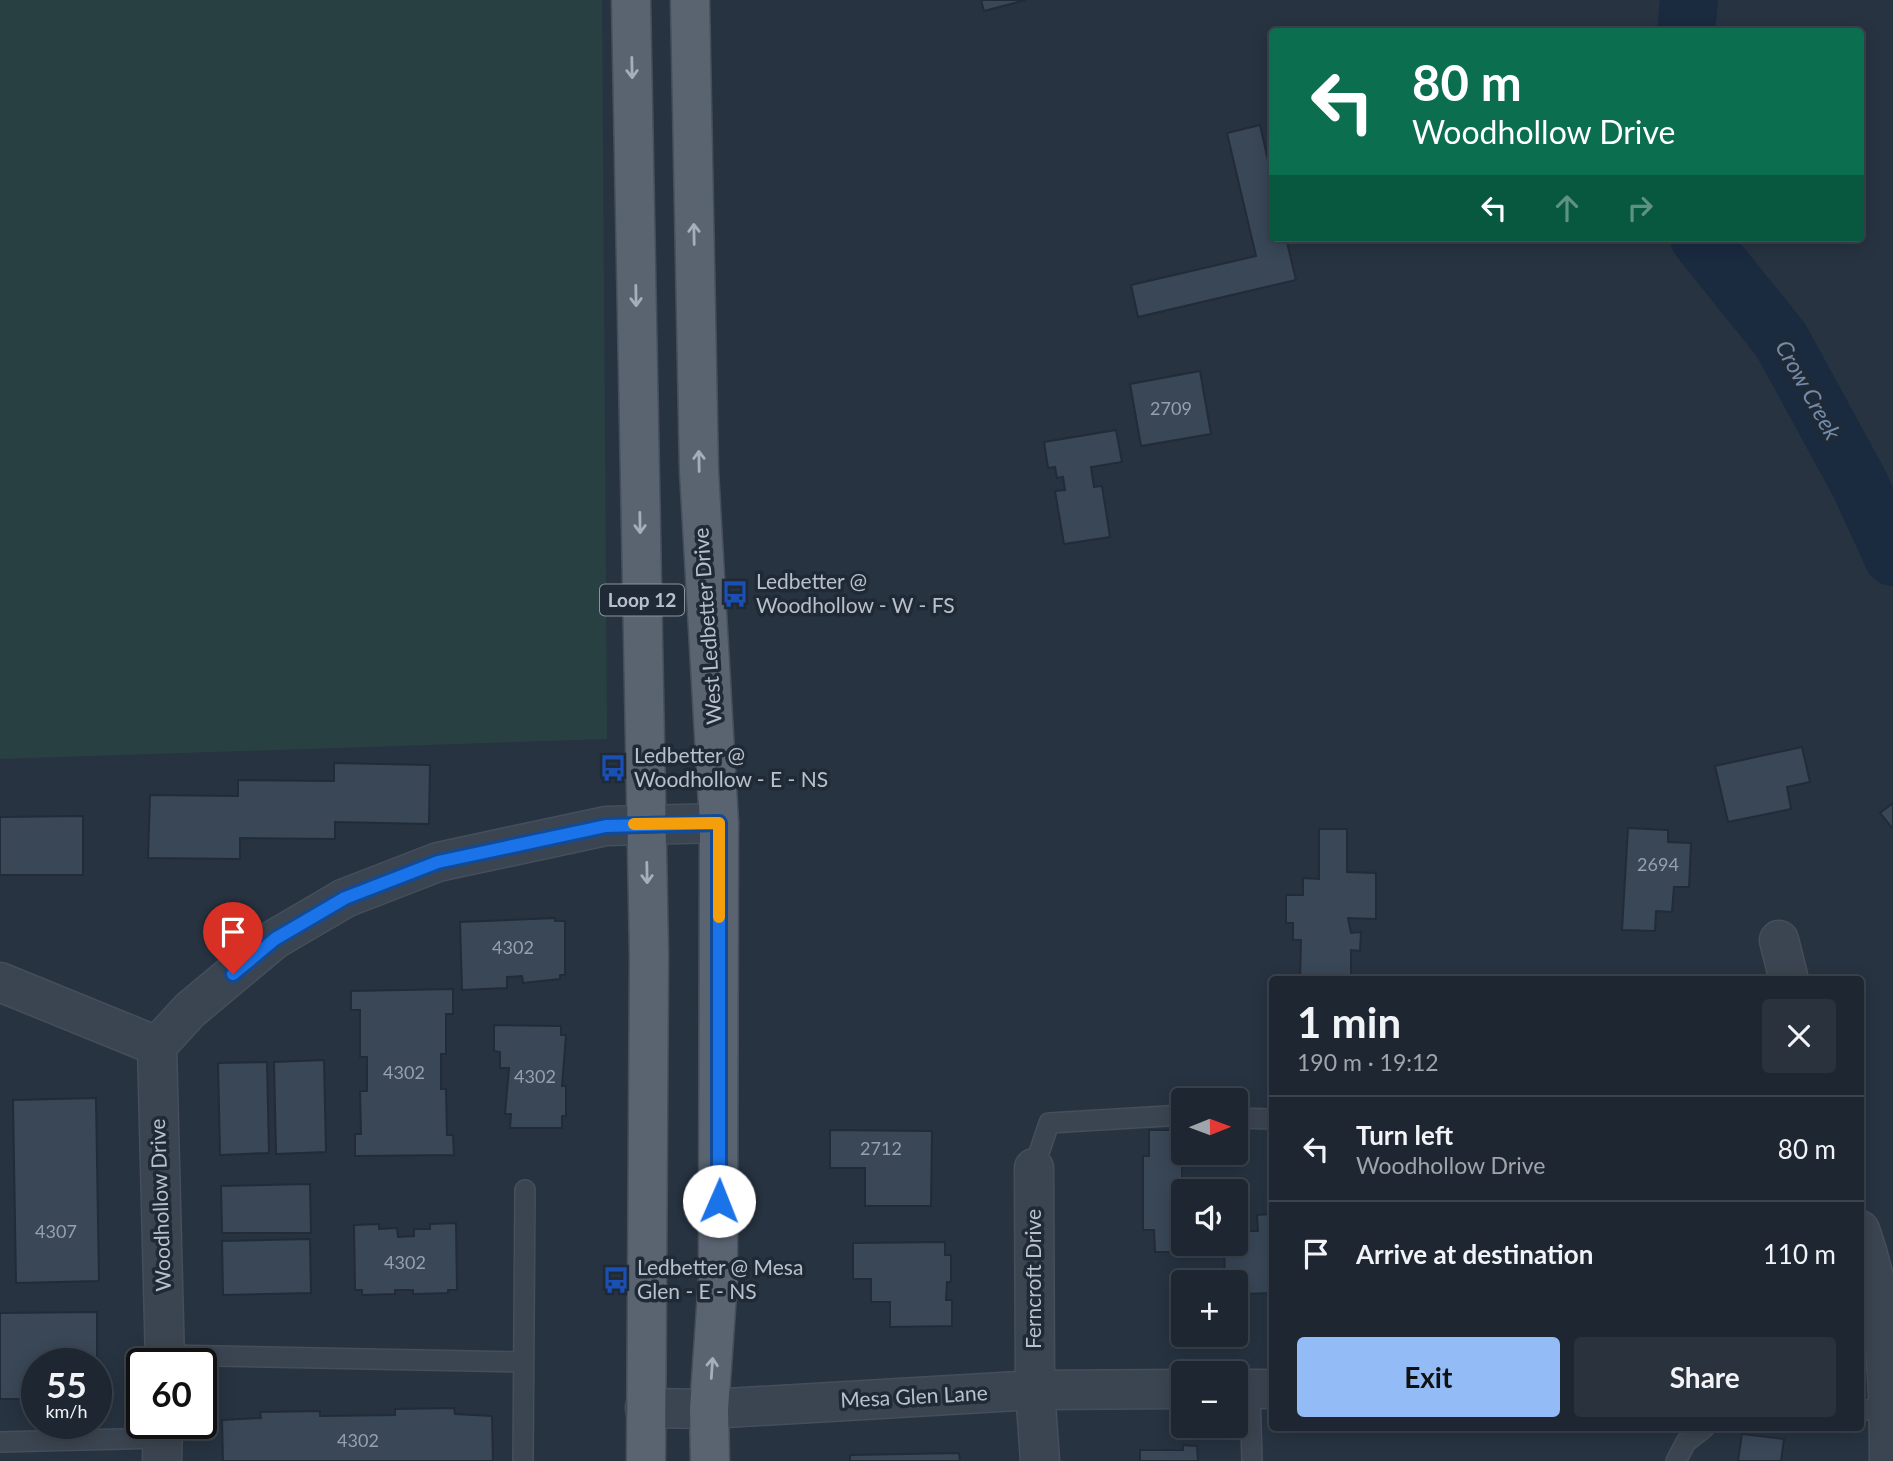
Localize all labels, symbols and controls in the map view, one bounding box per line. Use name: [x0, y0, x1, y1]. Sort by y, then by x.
text: 80 m: [1412, 53, 1522, 111]
one-way arrow: [626, 56, 639, 79]
icon: left: [1297, 56, 1388, 147]
text: Woodhollow Drive: [1412, 112, 1676, 151]
icon: left: [1475, 189, 1513, 227]
icon: ahead: [1548, 189, 1586, 227]
icon: right: [1621, 189, 1659, 227]
one-way arrow: [688, 222, 701, 245]
one-way arrow: [630, 284, 643, 307]
water label: Crow Creek: [1770, 335, 1848, 445]
house number: 2709: [1150, 397, 1192, 419]
one-way arrow: [692, 450, 705, 473]
one-way arrow: [633, 511, 647, 534]
street label: West Ledbetter Drive: [687, 527, 726, 725]
place label: Ledbetter @ Woodhollow - W - FS: [756, 568, 955, 617]
bus stop icon: Ledbetter @ Woodhollow - W - FS: [720, 579, 750, 609]
road number: Loop 12: [600, 584, 684, 615]
place label: Ledbetter @ Woodhollow - E - NS: [634, 742, 828, 791]
bus stop icon: Ledbetter @ Woodhollow - E - NS: [598, 753, 628, 783]
house number: 2694: [1637, 853, 1679, 875]
one-way arrow: [640, 861, 653, 884]
pin: [203, 902, 263, 974]
icon: arrive: [214, 913, 252, 951]
house number: 4302: [492, 936, 534, 958]
text: 1 min: [1297, 997, 1401, 1047]
button: close: [1762, 999, 1836, 1073]
text: 190 m · 19:12: [1297, 1048, 1439, 1076]
house number: 4302: [383, 1061, 425, 1083]
house number: 4302: [514, 1065, 556, 1087]
north arrow: [1171, 1088, 1248, 1166]
map controls: [1171, 1088, 1248, 1438]
street label: Woodhollow Drive: [144, 1118, 175, 1292]
text: Turn left: [1356, 1119, 1453, 1151]
icon: left: [1297, 1130, 1335, 1168]
text: 80 m: [1778, 1133, 1836, 1165]
house number: 2712: [860, 1137, 902, 1159]
text: Woodhollow Drive: [1356, 1151, 1545, 1179]
position arrow: [682, 1164, 756, 1238]
button: sound: [1171, 1179, 1248, 1256]
street label: Ferncroft Drive: [1020, 1209, 1045, 1349]
house number: 4307: [35, 1220, 77, 1242]
icon: arrive: [1297, 1235, 1335, 1273]
text: Arrive at destination: [1356, 1238, 1593, 1270]
text: 110 m: [1763, 1238, 1836, 1270]
house number: 4302: [384, 1251, 426, 1273]
place label: Ledbetter @ Mesa Glen - E - NS: [637, 1254, 803, 1303]
bus stop icon: Ledbetter @ Mesa Glen - E - NS: [601, 1265, 631, 1295]
button: +: [1171, 1270, 1248, 1347]
button: Exit: [1297, 1337, 1560, 1417]
button: Share: [1574, 1337, 1836, 1417]
speed limit sign: 60: [126, 1348, 217, 1439]
one-way arrow: [706, 1358, 719, 1380]
button: −: [1171, 1361, 1248, 1438]
text: 55: [46, 1363, 87, 1405]
street label: Mesa Glen Lane: [840, 1379, 988, 1412]
text: km/h: [45, 1400, 88, 1422]
house number: 4302: [337, 1429, 379, 1451]

